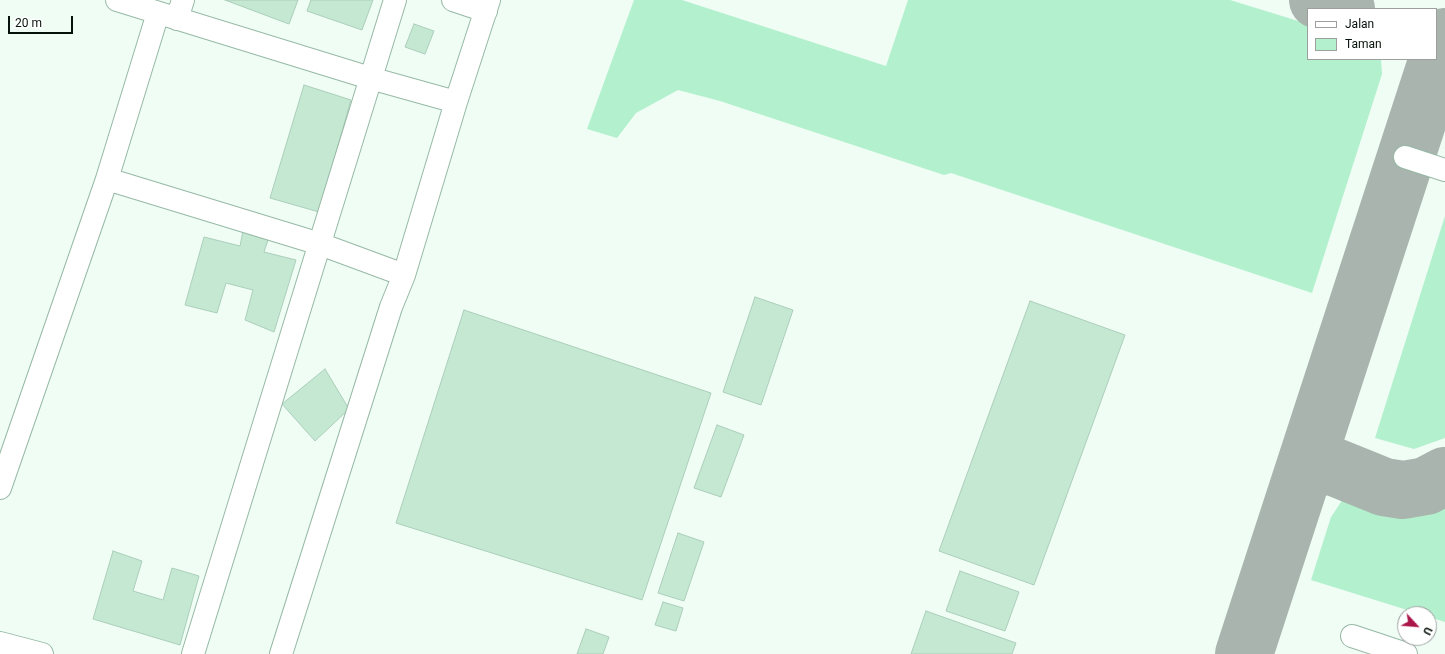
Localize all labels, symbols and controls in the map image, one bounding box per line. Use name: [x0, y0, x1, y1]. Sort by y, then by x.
scale bar: [10, 8, 75, 34]
legend: [1307, 8, 1437, 60]
text: 20 m: [15, 16, 42, 30]
text: Jalan: [1345, 17, 1374, 31]
text: Taman: [1345, 37, 1382, 51]
north arrow: [1397, 606, 1437, 646]
text: U: [1420, 625, 1435, 637]

